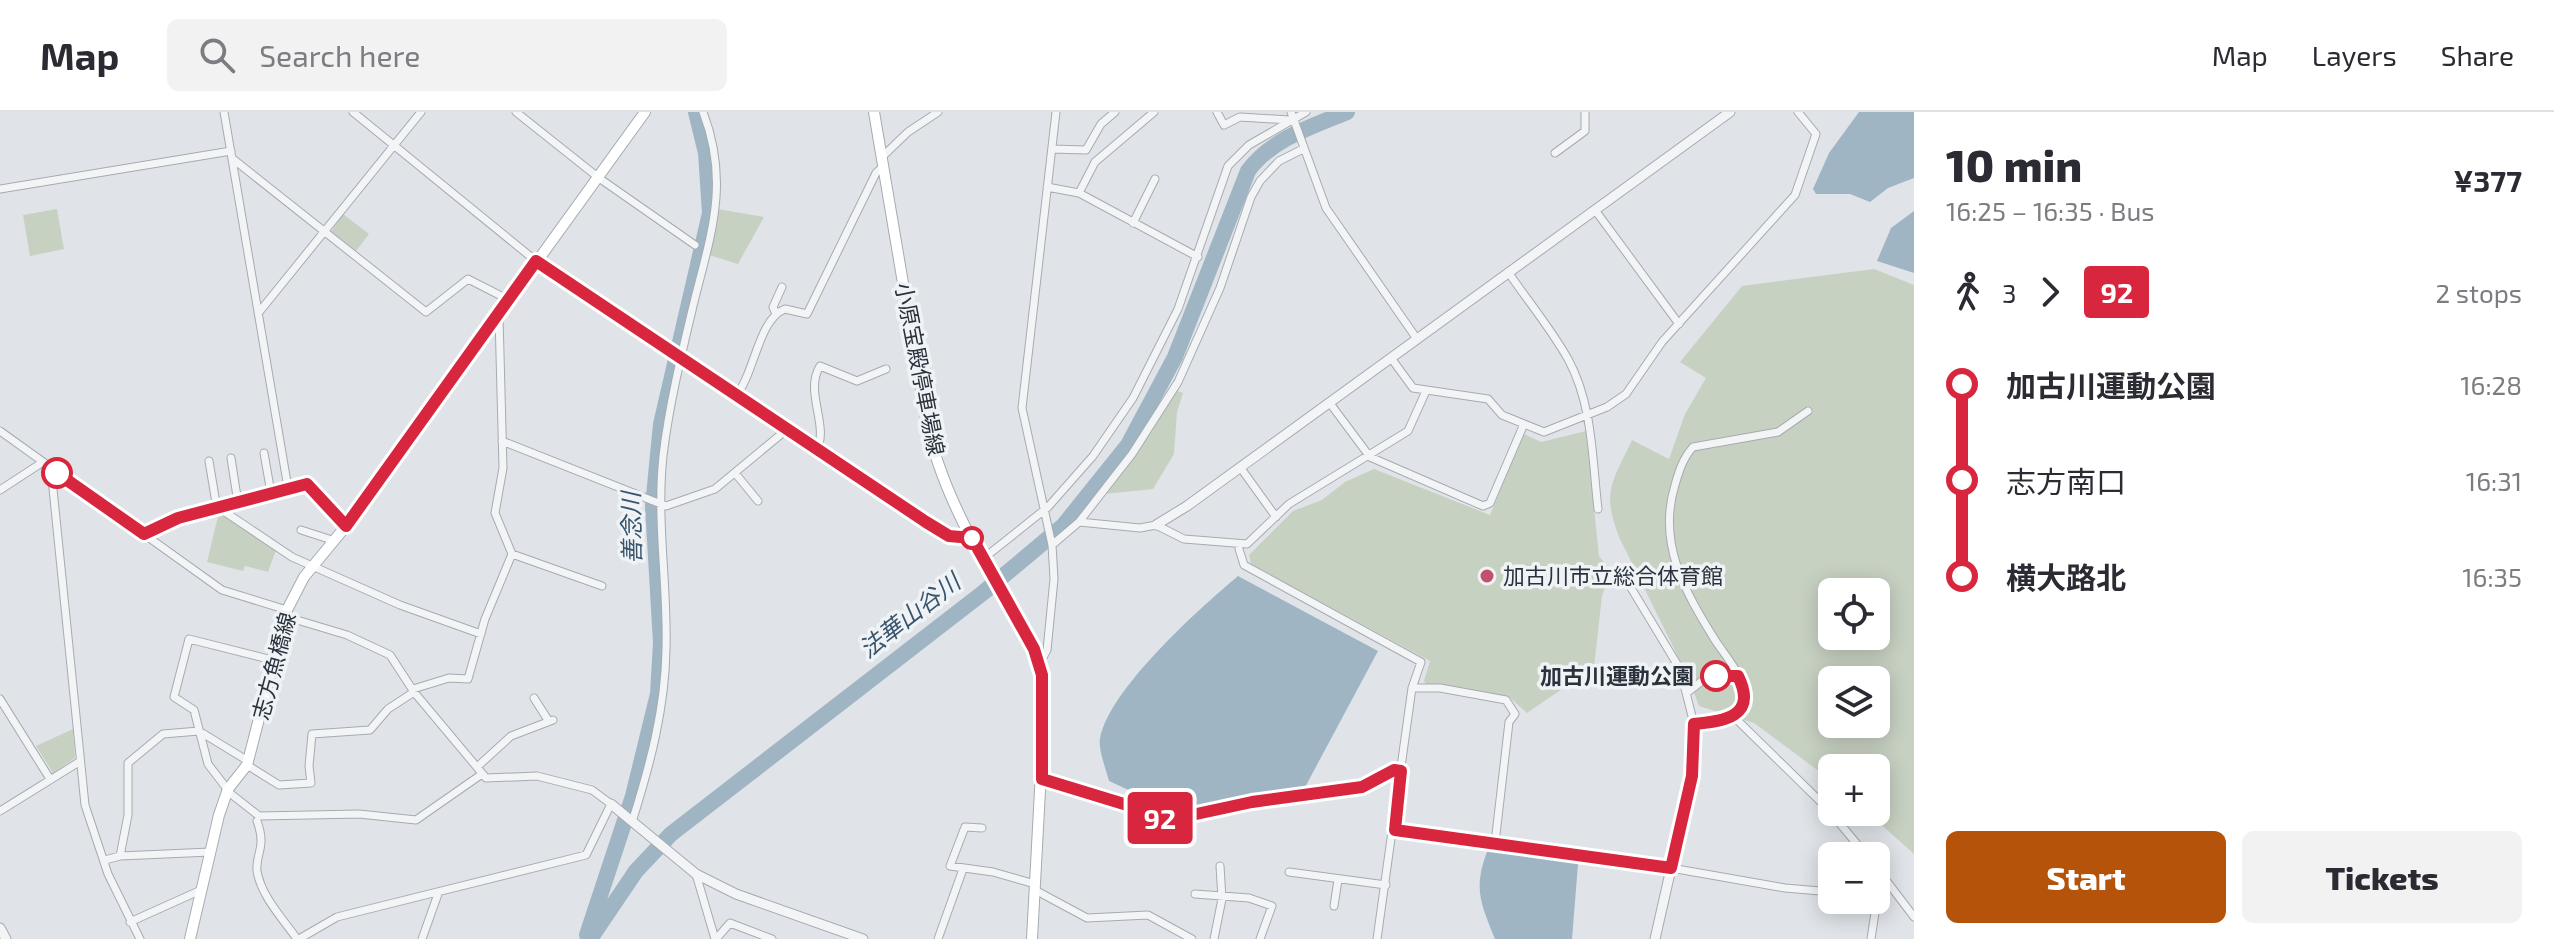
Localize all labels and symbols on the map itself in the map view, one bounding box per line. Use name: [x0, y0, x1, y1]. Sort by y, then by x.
street label: 小原宝殿停車場線: [891, 280, 951, 458]
unlabelled marker: [42, 458, 72, 488]
water label: 善念川: [615, 489, 646, 564]
unlabelled marker: [961, 527, 983, 549]
place label: 加古川市立総合体育館: [1503, 562, 1723, 588]
water label: 法華山谷川: [853, 565, 968, 663]
marker: 加古川市立総合体育館: [1478, 567, 1496, 585]
street label: 志方魚橋線: [246, 609, 300, 722]
marker: 加古川運動公園: [1701, 661, 1731, 691]
place label: 加古川運動公園: [1540, 662, 1694, 688]
line badge: 92: [1124, 792, 1196, 844]

